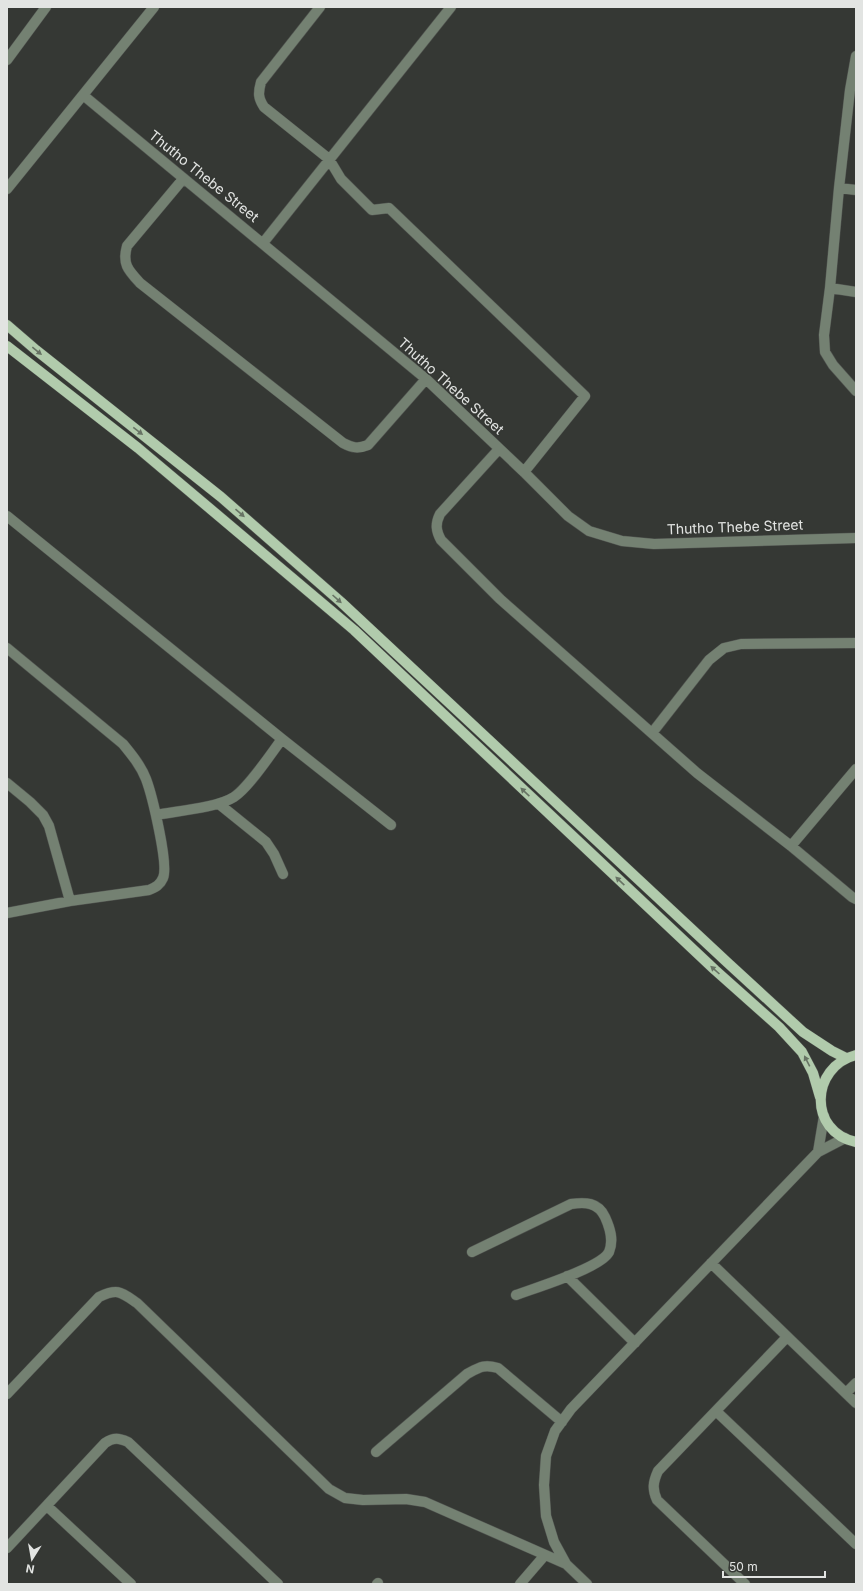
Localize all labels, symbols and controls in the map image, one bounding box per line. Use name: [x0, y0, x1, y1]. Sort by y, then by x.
street label: Thutho Thebe Street: [146, 126, 263, 225]
street label: Thutho Thebe Street: [395, 334, 508, 438]
one-way arrow: [31, 346, 42, 355]
one-way arrow: [133, 427, 144, 436]
one-way arrow: [235, 508, 244, 517]
street label: Thutho Thebe Street: [667, 516, 804, 537]
one-way arrow: [332, 594, 343, 603]
one-way arrow: [520, 788, 530, 797]
one-way arrow: [615, 876, 625, 886]
one-way arrow: [710, 965, 720, 975]
one-way arrow: [804, 1055, 810, 1067]
north arrow: [12, 1539, 52, 1579]
scale bar: [723, 1553, 825, 1579]
text: 50 m: [729, 1559, 758, 1574]
text: N: [25, 1561, 36, 1576]

